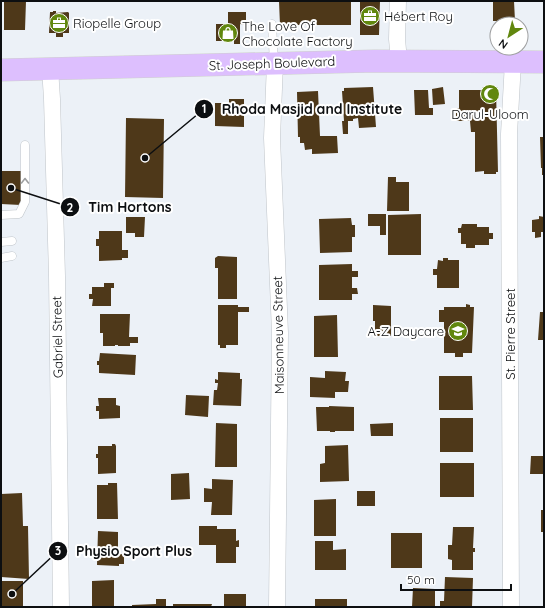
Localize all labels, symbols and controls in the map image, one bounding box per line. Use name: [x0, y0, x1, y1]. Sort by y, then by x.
office icon: Hébert Roy: [359, 5, 381, 27]
place label: Hébert Roy: [384, 8, 453, 24]
office icon: Riopelle Group: [48, 12, 70, 34]
place label: Riopelle Group: [73, 15, 161, 31]
north arrow: [489, 16, 529, 56]
place label: The Love Of Chocolate Factory: [242, 18, 353, 49]
shop icon: The Love Of Chocolate Factory: [217, 22, 239, 44]
text: N: [496, 36, 511, 52]
street label: St. Joseph Boulevard: [209, 53, 335, 73]
mosque icon: Darul-Uloom: [479, 83, 501, 105]
callout: Rhoda Masjid and Institute: [194, 96, 410, 122]
text: Rhoda Masjid and Institute: [222, 100, 402, 118]
text: 1: [202, 101, 206, 116]
place label: Darul-Uloom: [451, 106, 529, 122]
one-way arrow: [21, 178, 29, 184]
callout: Tim Hortons: [60, 194, 179, 220]
text: Tim Hortons: [88, 198, 172, 216]
text: 2: [67, 200, 74, 215]
street label: Maisonneuve Street: [269, 276, 287, 394]
street label: St. Pierre Street: [502, 288, 518, 380]
street label: Gabriel Street: [48, 296, 66, 378]
school or university icon: A-Z Daycare: [447, 320, 469, 342]
place label: A-Z Daycare: [367, 323, 444, 339]
callout: Physio Sport Plus: [48, 538, 200, 564]
text: Physio Sport Plus: [76, 542, 192, 560]
text: 3: [55, 543, 61, 558]
scale bar: [401, 566, 511, 592]
text: 50 m: [407, 572, 435, 587]

